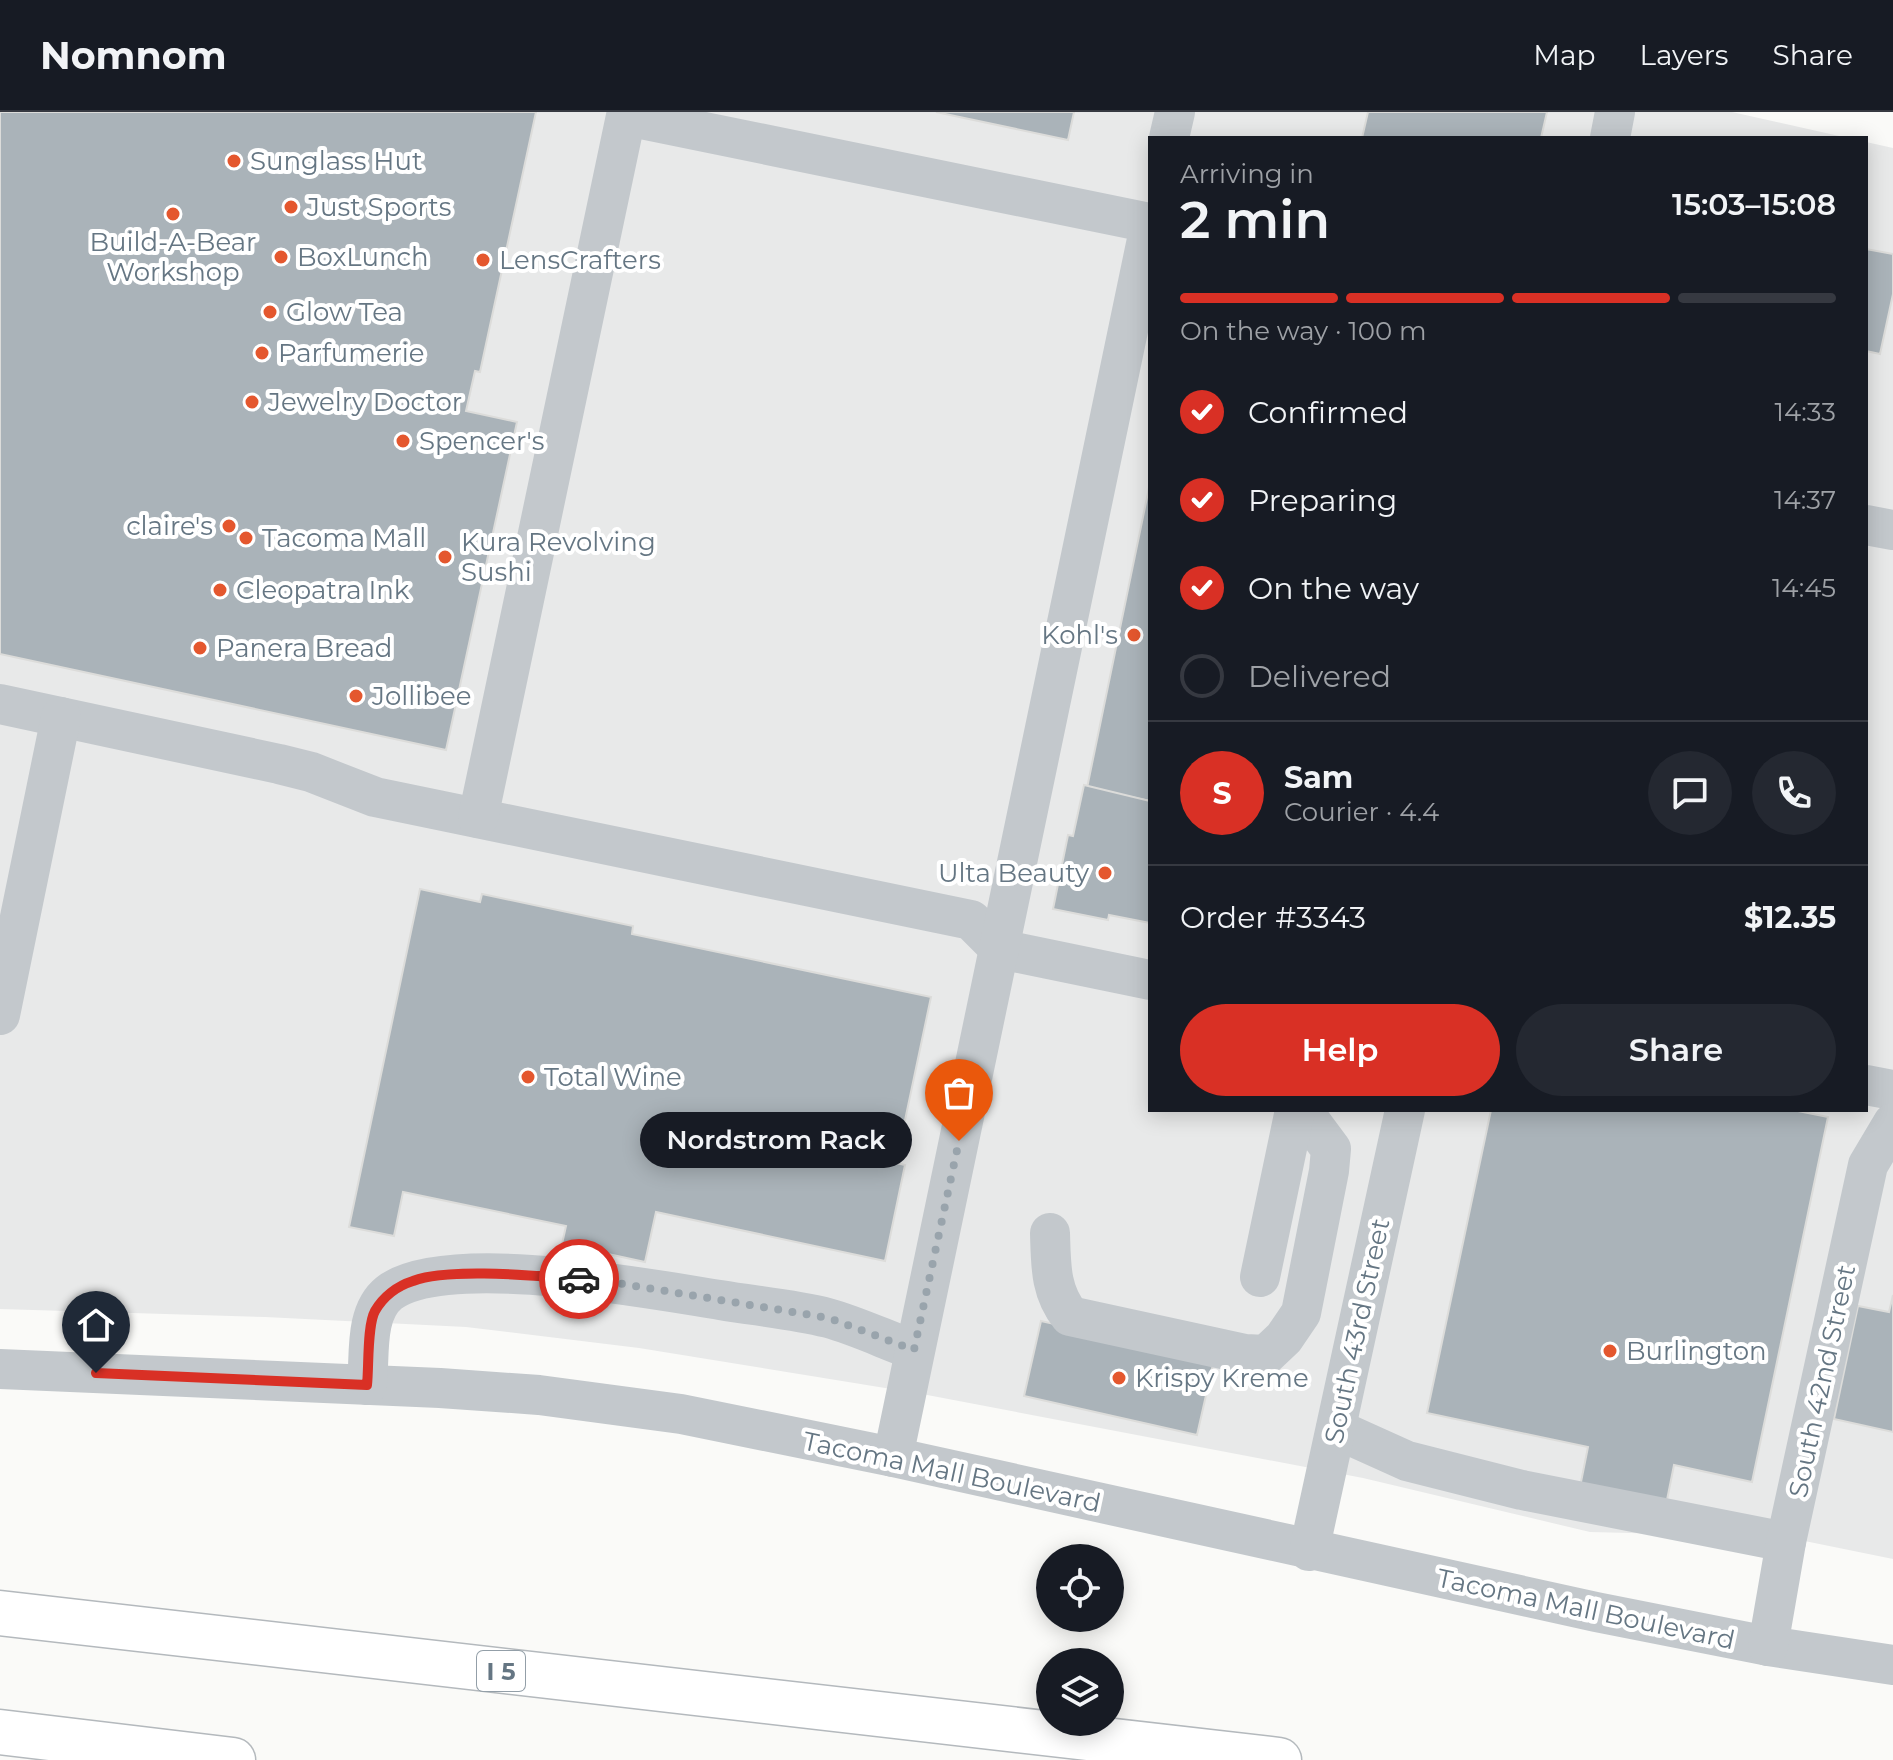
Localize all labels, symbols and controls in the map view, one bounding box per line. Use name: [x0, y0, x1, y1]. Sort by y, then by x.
text: Nomnom: [40, 32, 227, 79]
text: Map: [1533, 38, 1596, 72]
text: Layers: [1640, 38, 1729, 72]
text: Share: [1773, 38, 1853, 72]
place label: Sunglass Hut: [250, 145, 423, 177]
marker: Sunglass Hut: [225, 152, 243, 170]
text: Arriving in: [1180, 158, 1314, 190]
text: 15:03–15:08: [1672, 186, 1836, 223]
text: 2 min: [1180, 188, 1330, 251]
place label: Just Sports: [306, 191, 452, 223]
marker: Just Sports: [282, 198, 300, 216]
marker: Build-A-Bear Workshop: [164, 205, 182, 223]
place label: Build-A-Bear Workshop: [89, 226, 257, 288]
place label: BoxLunch: [297, 241, 429, 273]
place label: LensCrafters: [499, 244, 661, 276]
marker: BoxLunch: [272, 248, 290, 266]
marker: LensCrafters: [474, 251, 492, 269]
place label: Glow Tea: [286, 296, 403, 328]
marker: Glow Tea: [261, 303, 279, 321]
text: On the way · 100 m: [1180, 315, 1427, 347]
place label: Parfumerie: [278, 337, 425, 369]
marker: Parfumerie: [253, 344, 271, 362]
place label: Jewelry Doctor: [267, 386, 462, 418]
icon: check: [1180, 390, 1224, 434]
marker: Jewelry Doctor: [243, 393, 261, 411]
text: Confirmed: [1248, 394, 1408, 431]
text: 14:33: [1775, 396, 1836, 428]
place label: Spencer's: [419, 425, 544, 457]
marker: Spencer's: [394, 432, 412, 450]
icon: check: [1180, 478, 1224, 522]
text: Preparing: [1248, 482, 1397, 519]
text: 14:37: [1774, 484, 1836, 516]
place label: claire's: [126, 510, 213, 542]
marker: claire's: [220, 517, 238, 535]
place label: Tacoma Mall: [262, 522, 426, 554]
place label: Kura Revolving Sushi: [461, 526, 656, 588]
marker: Tacoma Mall: [237, 529, 255, 547]
marker: Kura Revolving Sushi: [436, 548, 454, 566]
icon: check: [1180, 566, 1224, 610]
text: On the way: [1248, 570, 1419, 607]
text: 14:45: [1772, 572, 1836, 604]
place label: Cleopatra Ink: [236, 574, 410, 606]
marker: Cleopatra Ink: [211, 581, 229, 599]
place label: Kohl's: [1041, 619, 1118, 651]
marker: Kohl's: [1125, 626, 1143, 644]
place label: Panera Bread: [216, 632, 392, 664]
marker: Panera Bread: [191, 639, 209, 657]
text: Delivered: [1248, 658, 1391, 695]
place label: Jollibee: [371, 680, 471, 712]
marker: Jollibee: [347, 687, 365, 705]
button: chat: [1648, 751, 1732, 835]
button: phone: [1752, 751, 1836, 835]
text: Sam: [1284, 759, 1353, 796]
text: S: [1212, 775, 1232, 812]
text: Courier · 4.4: [1284, 796, 1439, 828]
place label: Ulta Beauty: [938, 857, 1090, 889]
marker: Ulta Beauty: [1096, 864, 1114, 882]
text: Order #3343: [1180, 899, 1366, 936]
text: $12.35: [1744, 899, 1836, 936]
button: Help: [1180, 1004, 1500, 1096]
button: Share: [1516, 1004, 1836, 1096]
pin: [925, 1059, 993, 1141]
place label: Total Wine: [544, 1061, 682, 1093]
marker: Total Wine: [519, 1068, 537, 1086]
icon: bag: [937, 1071, 981, 1115]
callout: Nordstrom Rack: [639, 1113, 911, 1169]
text: Nordstrom Rack: [667, 1124, 885, 1156]
street label: South 43rd Street: [1318, 1216, 1396, 1446]
courier: [539, 1239, 619, 1319]
icon: car: [557, 1257, 601, 1301]
street label: South 42nd Street: [1782, 1262, 1862, 1500]
pin: [62, 1291, 130, 1373]
icon: home: [74, 1303, 118, 1347]
place label: Burlington: [1626, 1335, 1767, 1367]
marker: Burlington: [1601, 1342, 1619, 1360]
place label: Krispy Kreme: [1135, 1362, 1309, 1394]
marker: Krispy Kreme: [1110, 1369, 1128, 1387]
street label: Tacoma Mall Boulevard: [800, 1425, 1104, 1519]
map controls: [1036, 1544, 1124, 1736]
button: locate: [1036, 1544, 1124, 1632]
street label: Tacoma Mall Boulevard: [1434, 1562, 1738, 1656]
button: layers: [1036, 1648, 1124, 1736]
road number: I 5: [477, 1651, 525, 1691]

